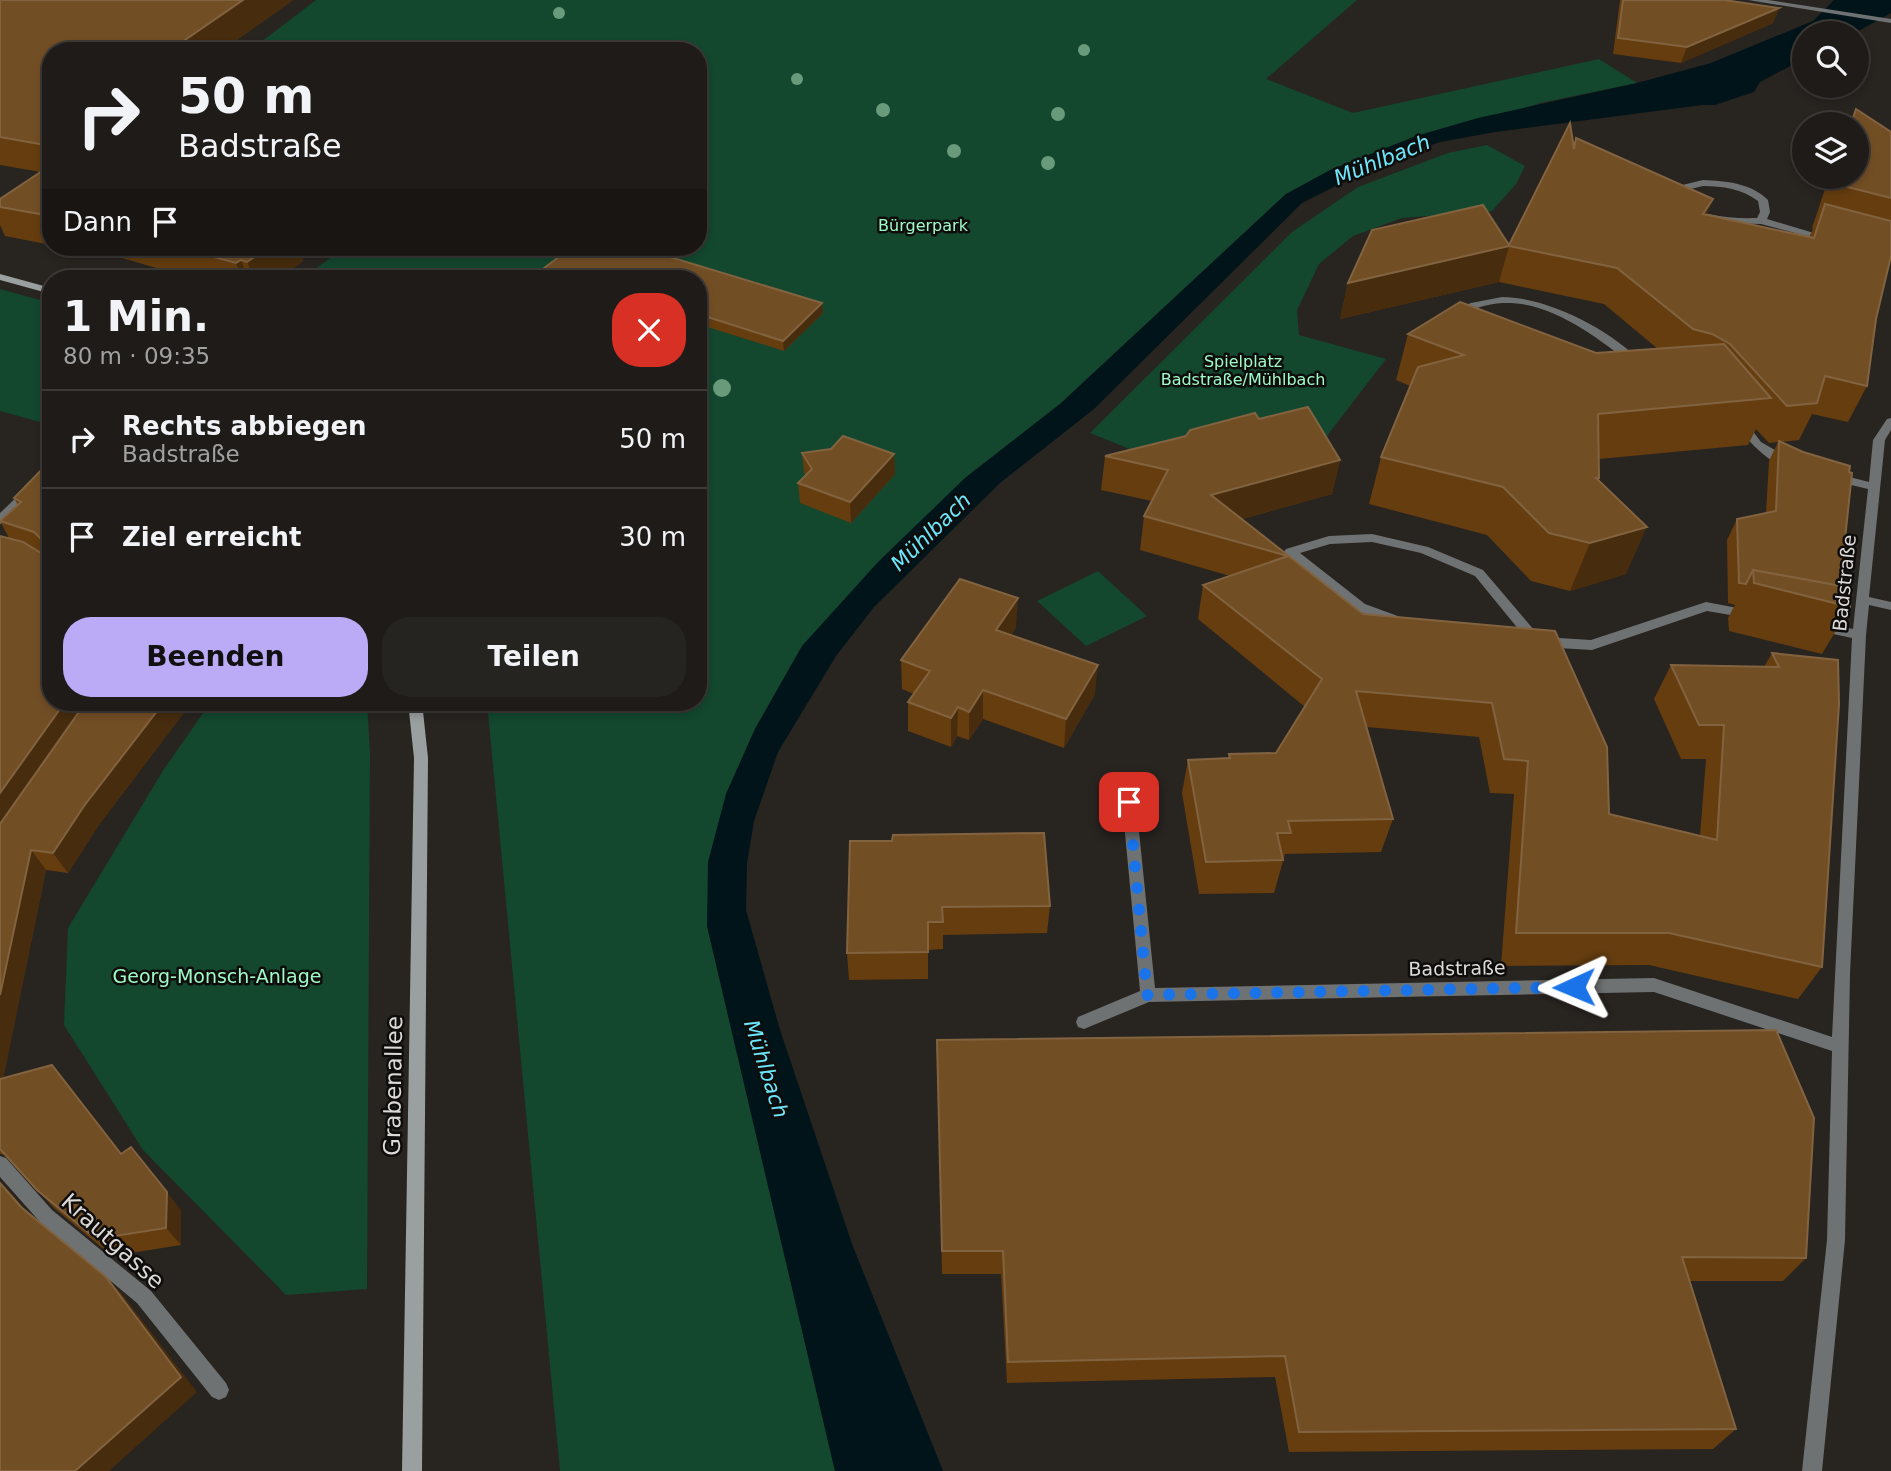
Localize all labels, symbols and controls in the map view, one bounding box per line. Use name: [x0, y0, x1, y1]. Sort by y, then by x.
map controls: [1792, 21, 1869, 189]
button: search: [1792, 21, 1869, 98]
text: 50 m: [178, 68, 314, 125]
icon: right: [63, 70, 154, 161]
button: layers: [1792, 112, 1869, 189]
text: Badstraße: [178, 127, 342, 165]
water label: Mühlbach: [1330, 130, 1434, 190]
icon: arrive: [146, 203, 184, 241]
text: Dann: [63, 207, 132, 237]
park label: Bürgerpark: [878, 216, 969, 235]
text: 1 Min.: [63, 292, 209, 341]
button: close: [612, 293, 686, 367]
text: 80 m · 09:35: [63, 343, 210, 369]
park label: Spielplatz Badstraße/Mühlbach: [1161, 352, 1325, 389]
text: Rechts abbiegen: [122, 411, 367, 441]
icon: right: [63, 420, 101, 458]
text: 50 m: [619, 424, 686, 454]
text: Badstraße: [122, 441, 240, 467]
water label: Mühlbach: [886, 488, 976, 576]
icon: arrive: [63, 518, 101, 556]
text: Ziel erreicht: [122, 522, 302, 552]
text: 30 m: [619, 522, 686, 552]
street label: Badstraße: [1828, 534, 1860, 632]
button: Beenden: [63, 617, 368, 697]
button: Teilen: [382, 617, 686, 697]
pin: [1099, 772, 1159, 832]
icon: arrive: [1110, 783, 1148, 821]
position arrow: [1537, 950, 1611, 1024]
street label: Badstraße: [1408, 956, 1506, 980]
park label: Georg-Monsch-Anlage: [112, 965, 322, 987]
street label: Grabenallee: [379, 1016, 407, 1156]
water label: Mühlbach: [739, 1017, 793, 1121]
street label: Krautgasse: [56, 1188, 170, 1294]

